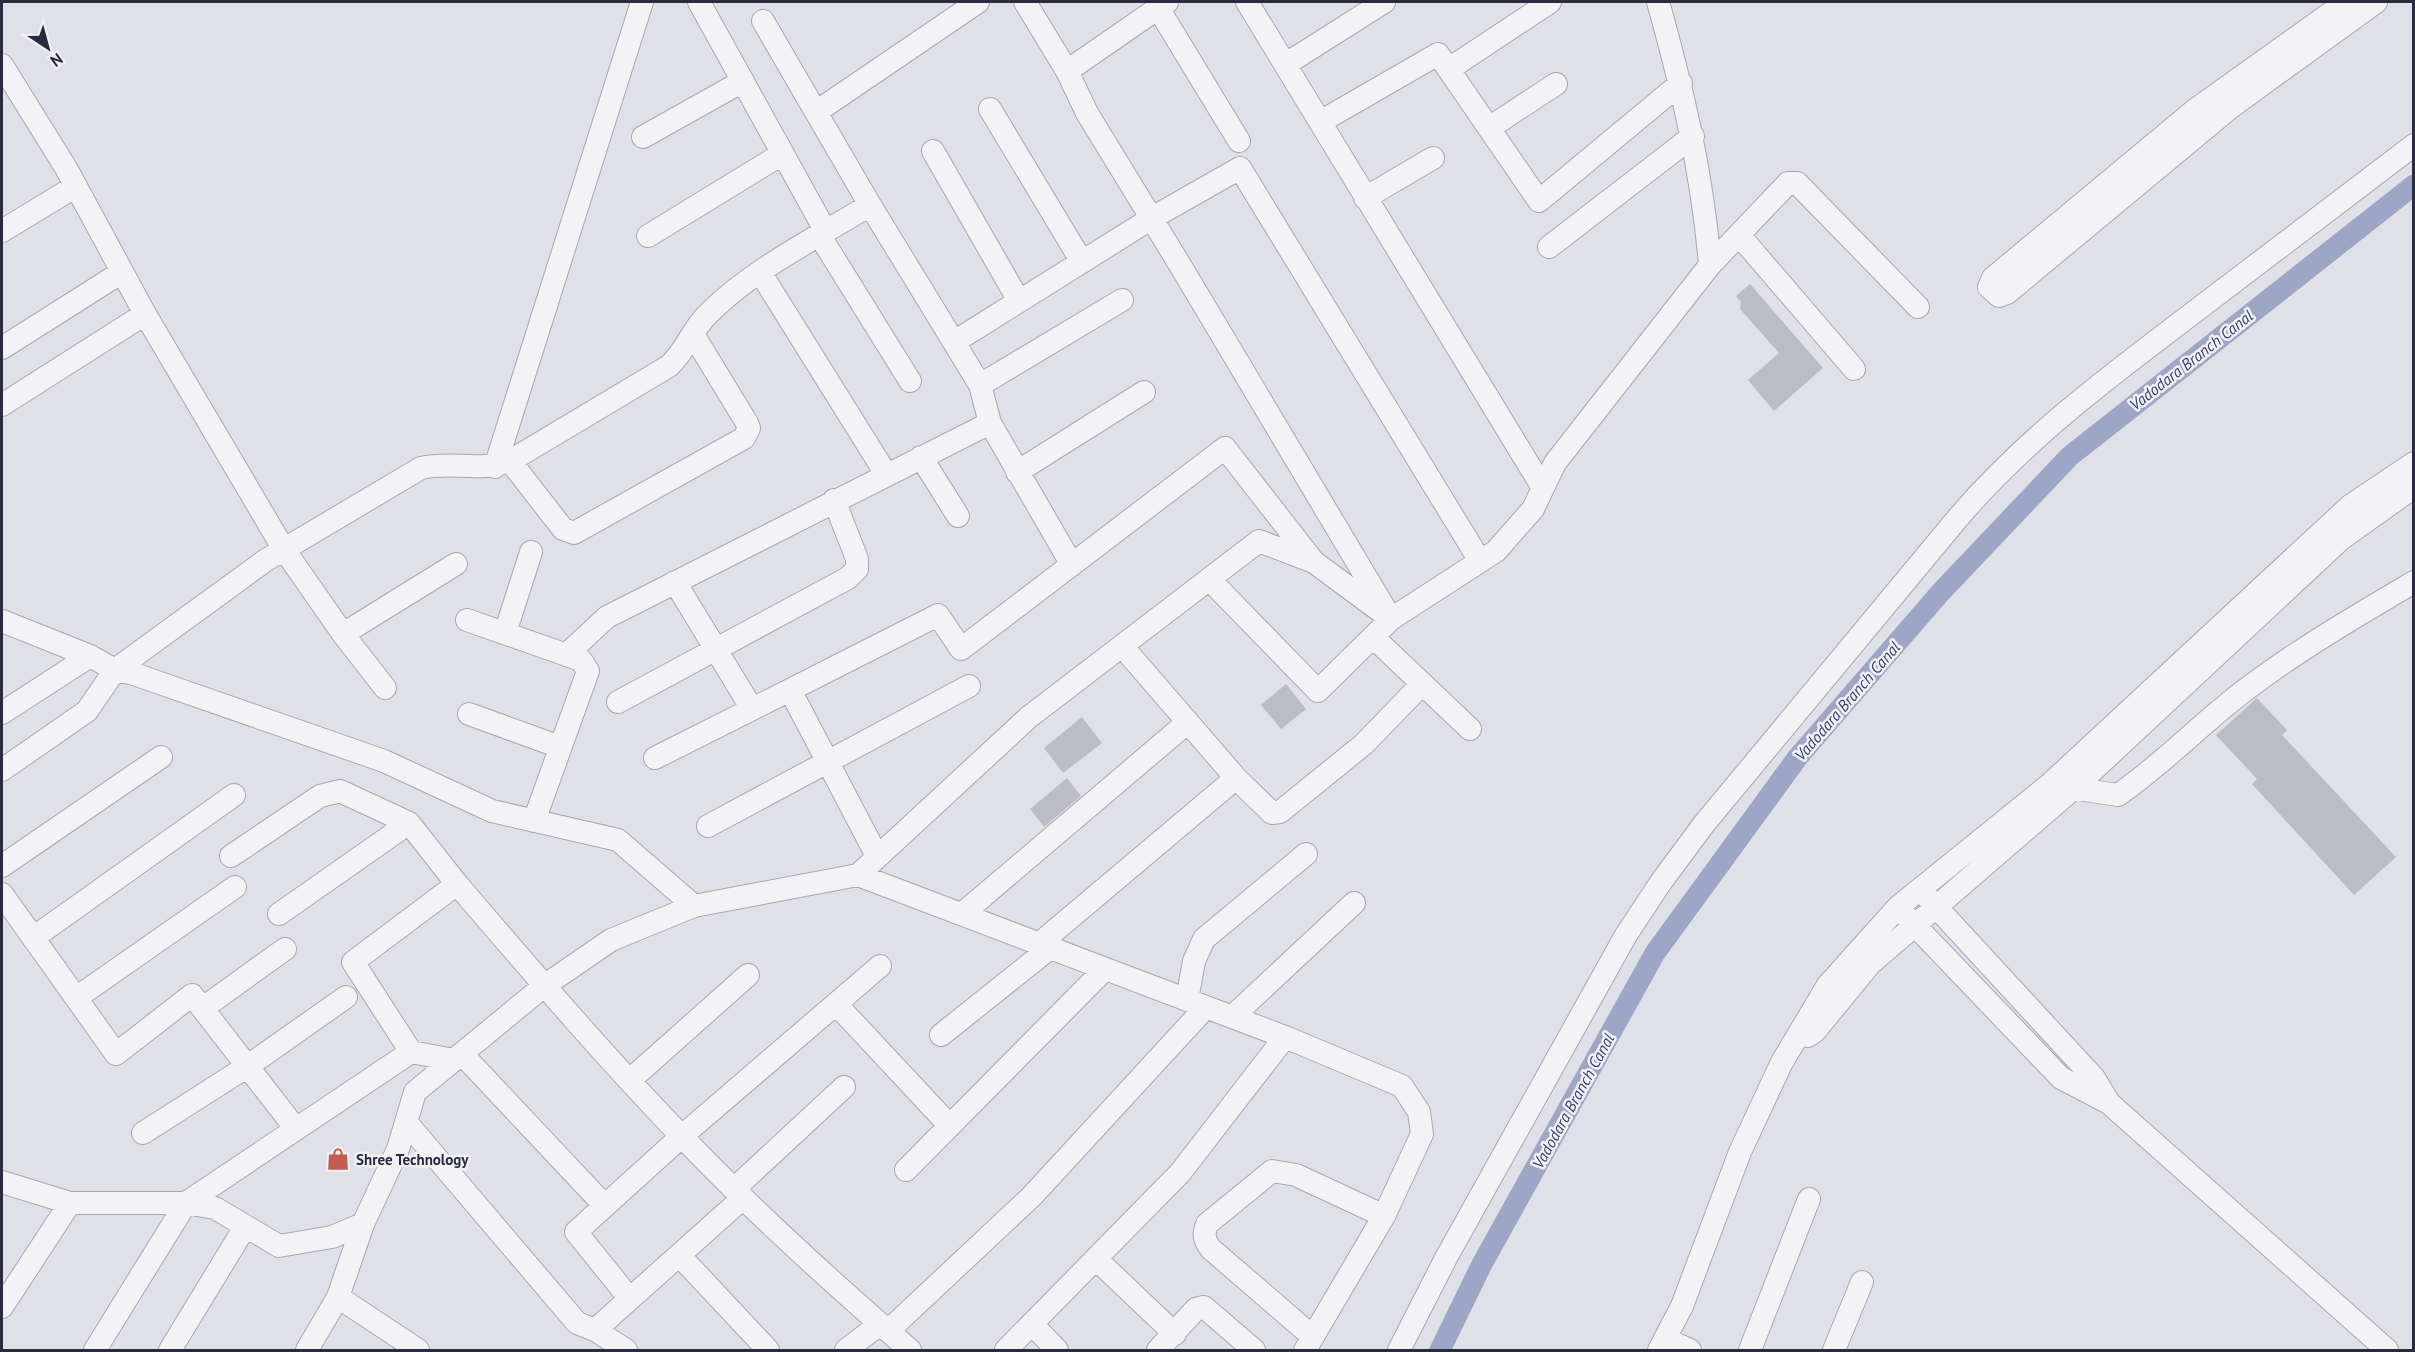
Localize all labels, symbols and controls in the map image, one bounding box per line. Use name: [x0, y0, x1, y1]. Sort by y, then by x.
north arrow: [18, 18, 78, 78]
text: N: [47, 49, 67, 71]
water label: Vadodara Branch Canal: [2125, 305, 2257, 414]
water label: Vadodara Branch Canal: [1790, 637, 1905, 765]
water label: Vadodara Branch Canal: [1528, 1029, 1619, 1172]
shop icon: Shree Technology: [325, 1146, 351, 1172]
place label: Shree Technology: [356, 1150, 469, 1169]

